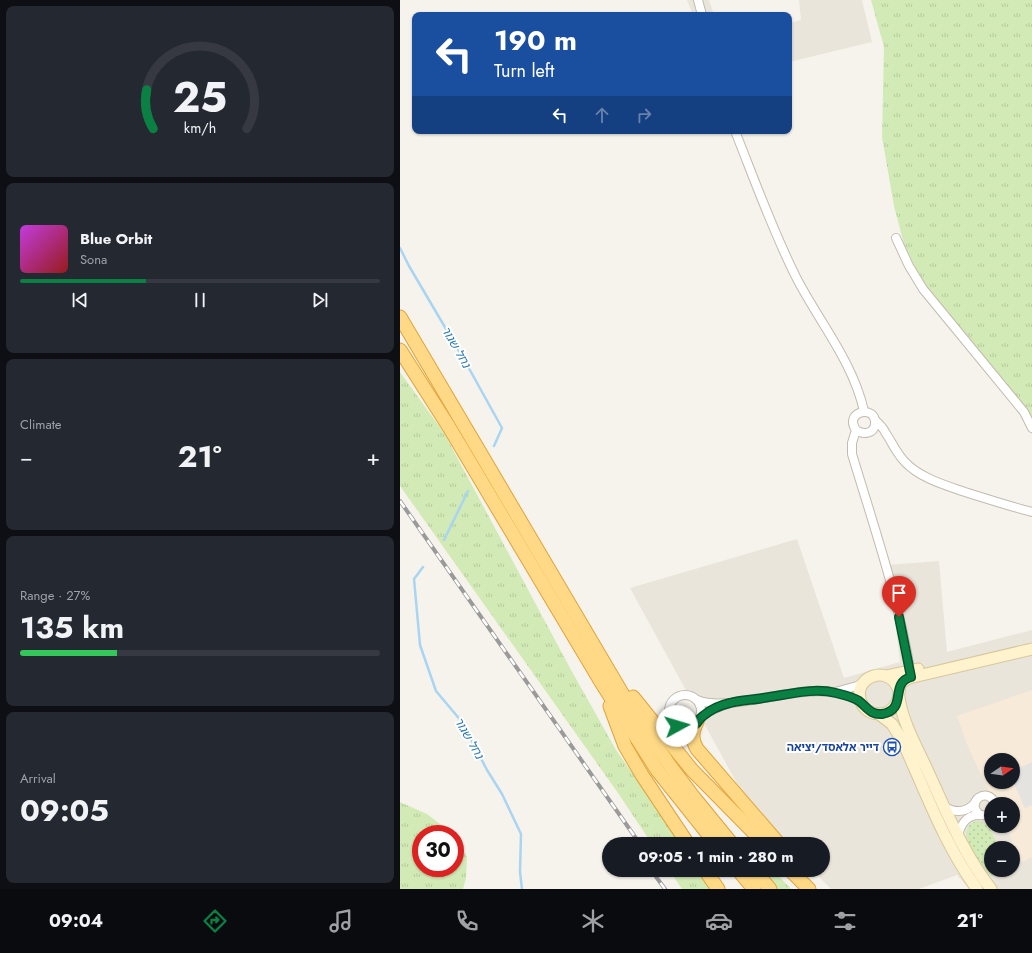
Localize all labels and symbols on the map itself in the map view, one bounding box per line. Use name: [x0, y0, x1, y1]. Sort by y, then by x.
water label: נחל שגור: [437, 323, 476, 372]
pin: [882, 576, 916, 617]
position arrow: [656, 705, 698, 747]
water label: נחל שגור: [450, 714, 489, 763]
bus stop icon: דייר אלאסד/יציאה: [882, 737, 902, 757]
place label: דייר אלאסד/יציאה: [787, 739, 880, 755]
north arrow: [984, 753, 1020, 789]
speed limit sign: 30: [412, 825, 464, 877]

